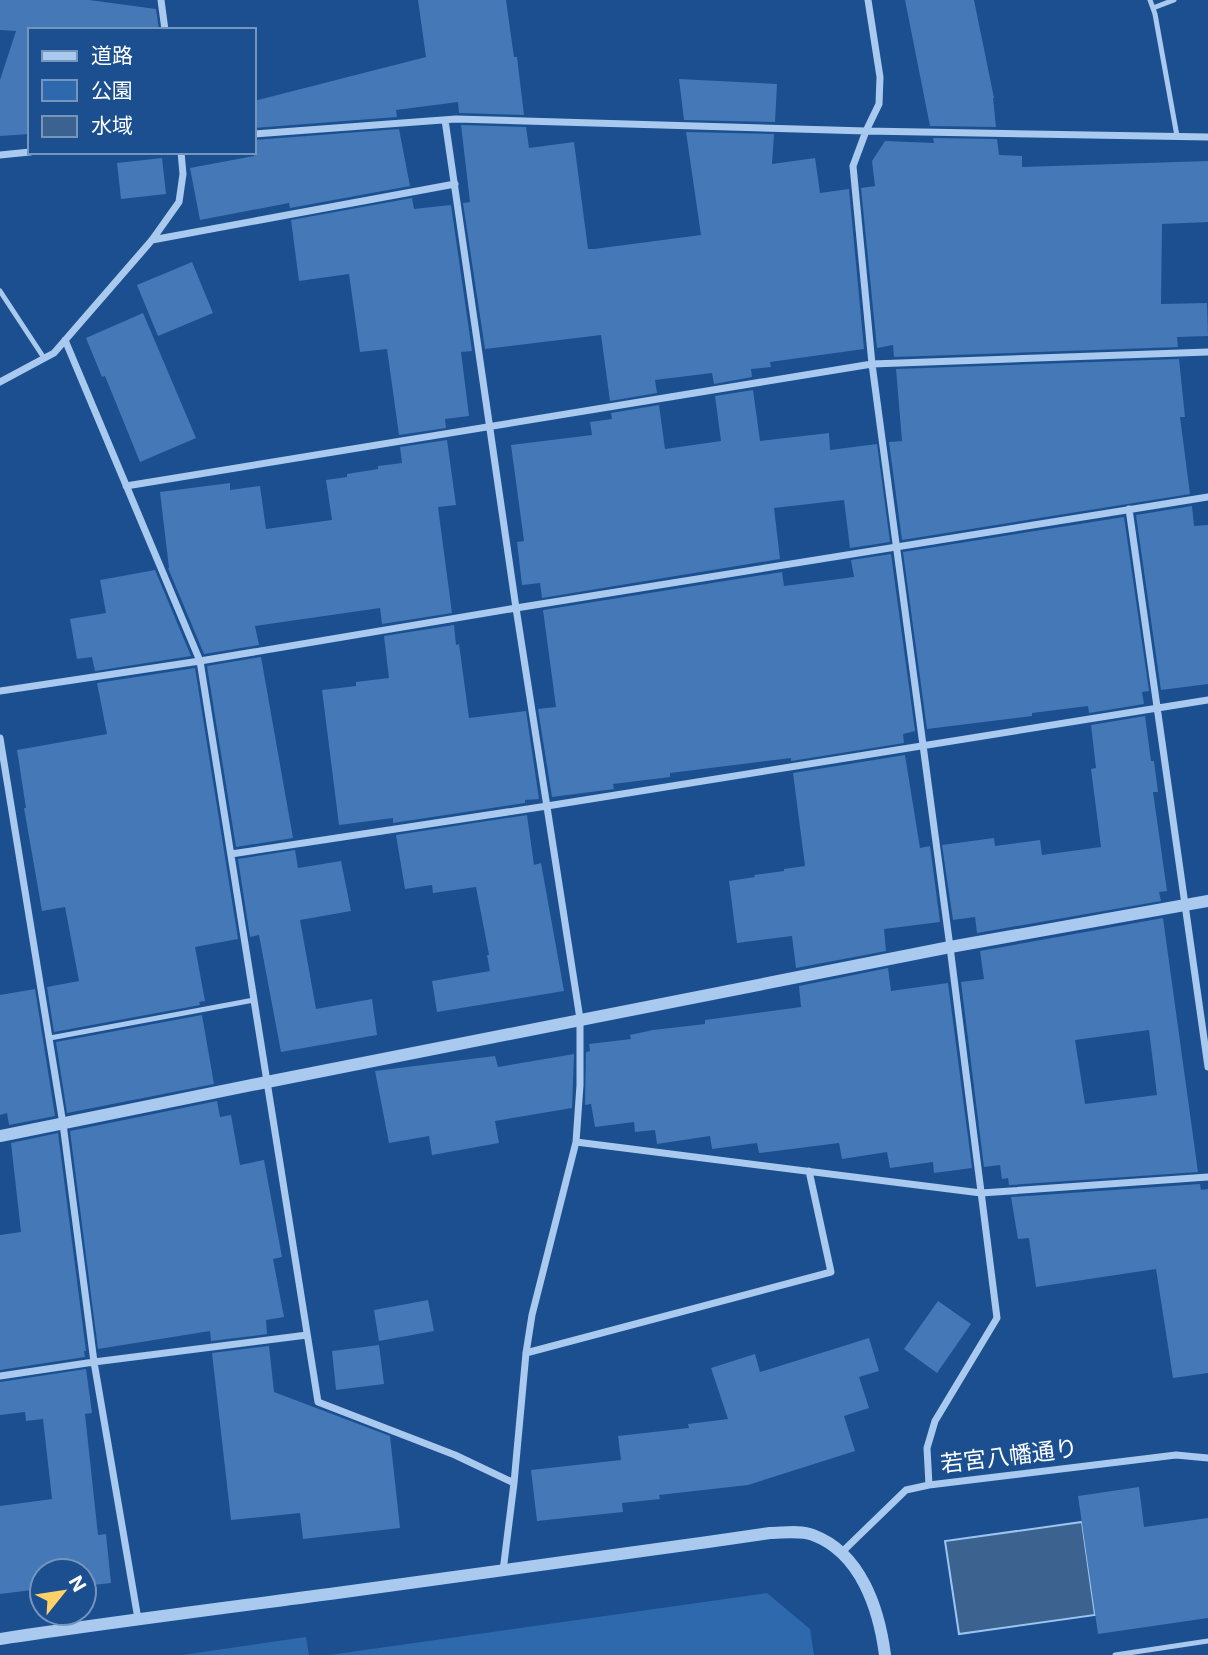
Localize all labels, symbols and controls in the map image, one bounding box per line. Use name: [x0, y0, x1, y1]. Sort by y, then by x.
legend: [28, 28, 256, 154]
text: 道路: [91, 43, 133, 68]
text: 公園: [91, 78, 133, 103]
text: 水域: [91, 113, 133, 138]
street label: 若宮八幡通り: [939, 1434, 1079, 1478]
north arrow: [28, 1557, 98, 1627]
text: N: [64, 1572, 91, 1596]

